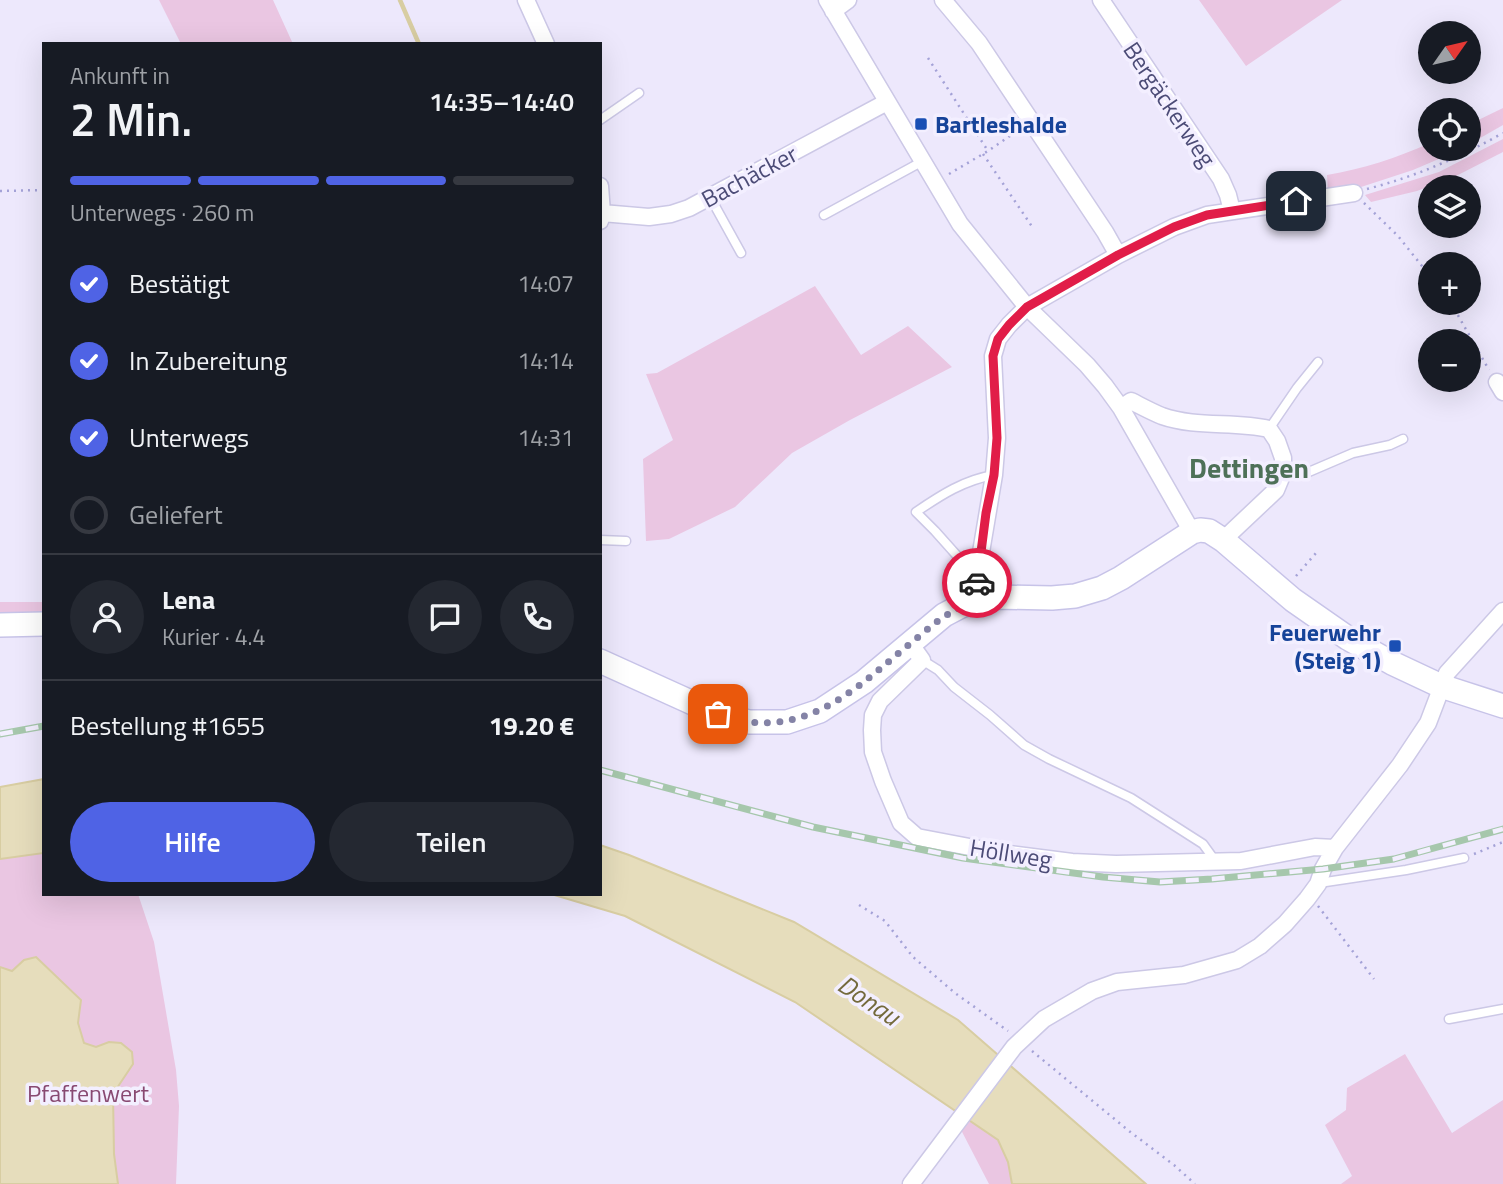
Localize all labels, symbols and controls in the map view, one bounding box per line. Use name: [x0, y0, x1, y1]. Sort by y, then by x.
north arrow: [1418, 21, 1480, 84]
map controls: [1418, 21, 1481, 392]
street label: Bergäckerweg: [1115, 34, 1225, 174]
text: Ankunft in: [70, 58, 170, 93]
text: 14:35–14:40: [429, 82, 574, 121]
text: 2 Min.: [70, 84, 192, 154]
button: locate: [1418, 98, 1481, 161]
place label: Bartleshalde: [935, 106, 1067, 142]
marker: Bartleshalde: [913, 116, 929, 132]
street label: Bachäcker: [695, 136, 803, 216]
pin: [1266, 171, 1326, 231]
button: layers: [1418, 175, 1481, 238]
icon: home: [1277, 182, 1315, 220]
text: Unterwegs · 260 m: [70, 195, 254, 230]
button: +: [1418, 252, 1481, 315]
text: Bestätigt: [129, 264, 230, 303]
icon: check: [70, 265, 108, 303]
text: 14:07: [517, 266, 574, 301]
button: −: [1418, 329, 1481, 392]
text: In Zubereitung: [129, 341, 287, 380]
icon: check: [70, 342, 108, 380]
text: 14:14: [517, 343, 574, 378]
text: Unterwegs: [129, 418, 249, 457]
icon: check: [70, 419, 108, 457]
text: 14:31: [517, 420, 574, 455]
district label: Dettingen: [1189, 446, 1309, 489]
text: Geliefert: [129, 495, 223, 534]
courier: [942, 548, 1012, 618]
icon: car: [958, 564, 996, 602]
button: person: [70, 580, 144, 654]
text: Lena: [162, 580, 215, 619]
button: chat: [408, 580, 482, 654]
button: phone: [500, 580, 574, 654]
place label: Feuerwehr (Steig 1): [1269, 614, 1381, 678]
text: Kurier · 4.4: [162, 619, 265, 654]
marker: Feuerwehr (Steig 1): [1387, 638, 1403, 654]
pin: [688, 684, 748, 744]
icon: bag: [699, 695, 737, 733]
text: Bestellung #1655: [70, 706, 265, 745]
text: 19.20 €: [489, 706, 574, 745]
button: Hilfe: [70, 802, 315, 882]
button: Teilen: [329, 802, 574, 882]
street label: Höllweg: [967, 829, 1055, 877]
water label: Donau: [830, 965, 910, 1036]
park label: Pfaffenwert: [27, 1075, 149, 1111]

